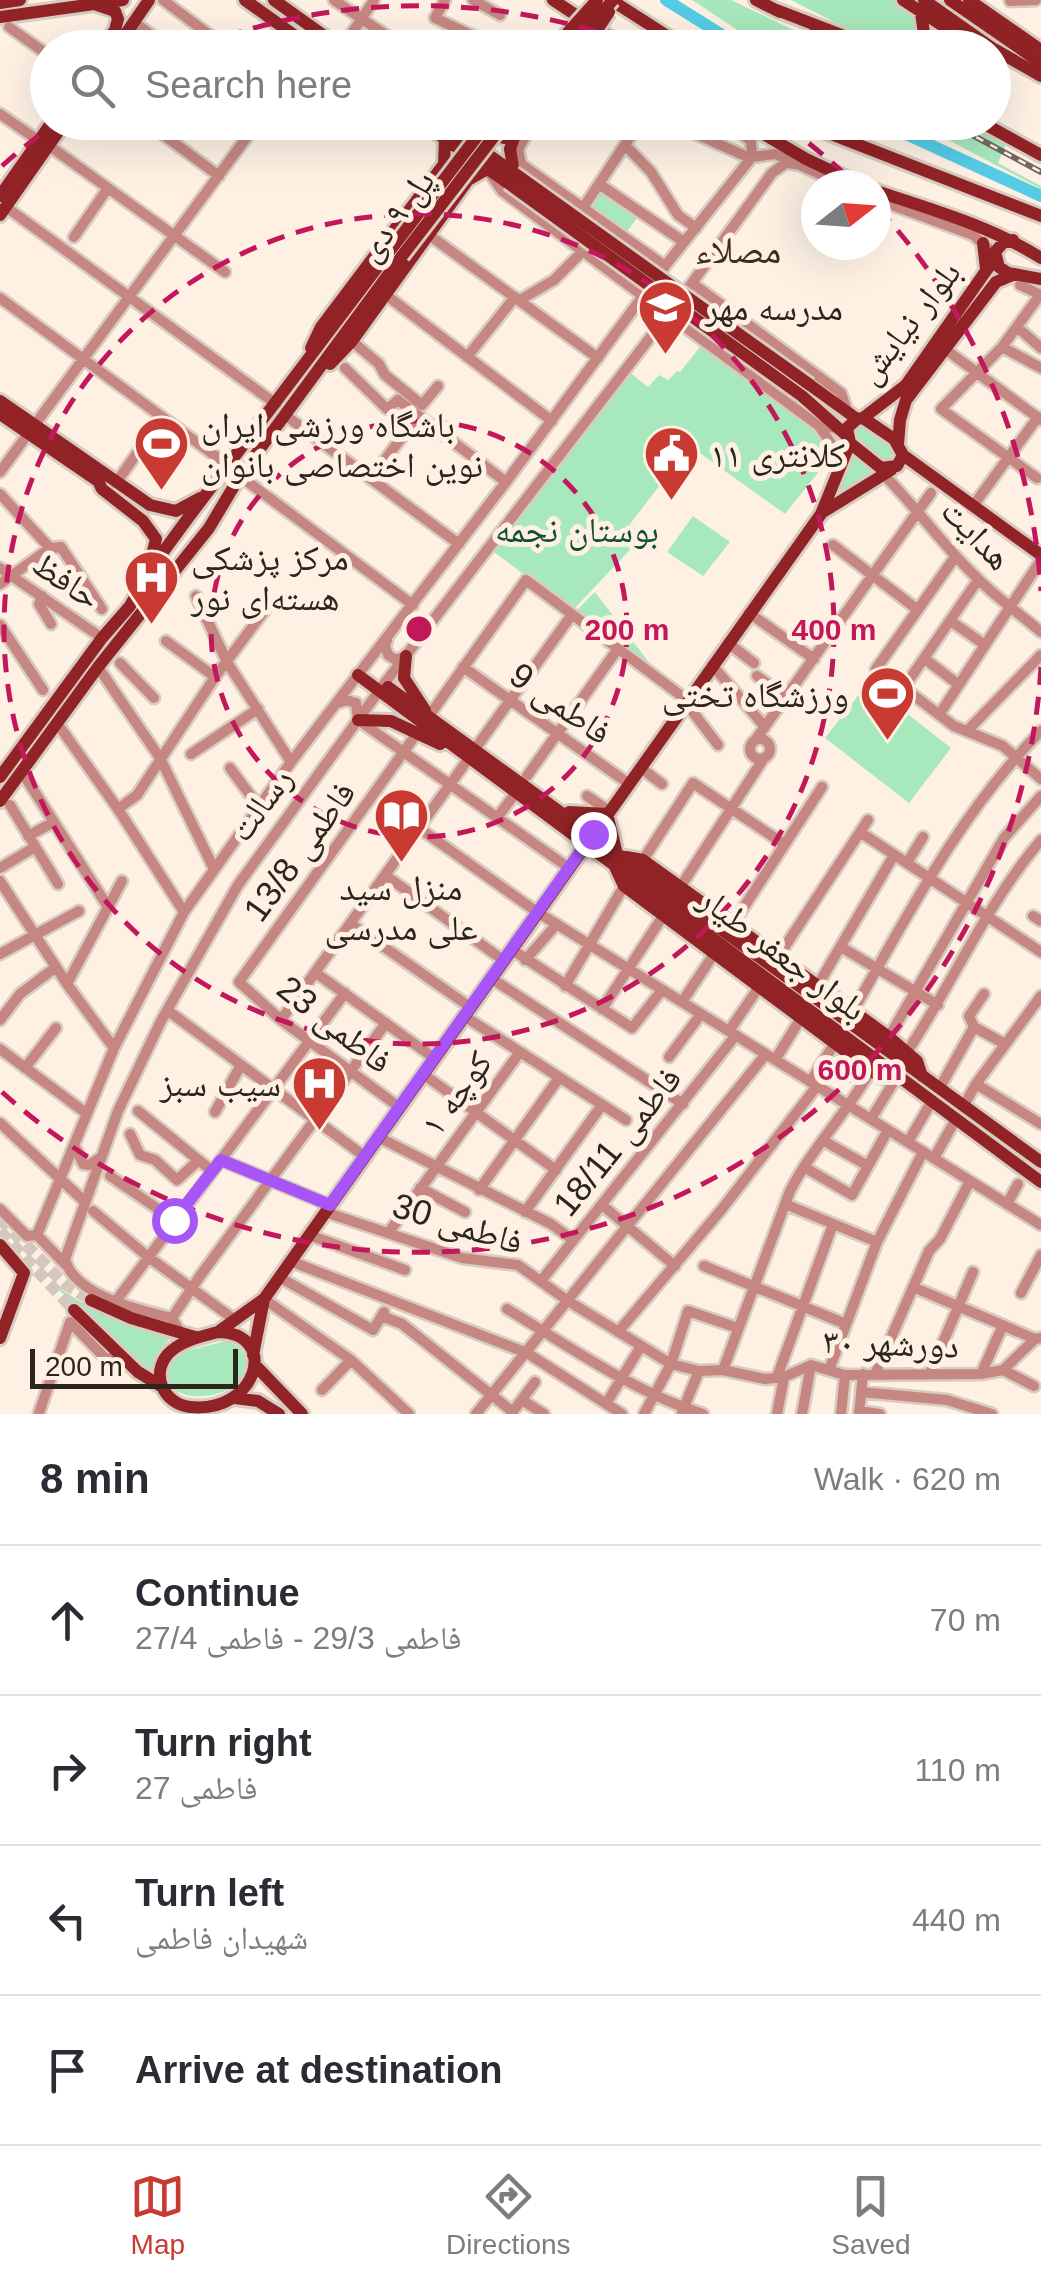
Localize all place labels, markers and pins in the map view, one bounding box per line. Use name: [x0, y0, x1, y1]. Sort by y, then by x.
school or university icon: مدرسه مهر: [636, 277, 696, 356]
place label: مدرسه مهر: [704, 288, 843, 327]
place label: باشگاه ورزشی ایران نوین اختصاصی بانوان: [201, 405, 483, 486]
sports icon: باشگاه ورزشی ایران نوین اختصاصی بانوان: [132, 414, 192, 493]
public building icon: کلانتری ۱۱: [641, 424, 701, 503]
place label: کلانتری ۱۱: [710, 435, 845, 476]
place label: مرکز پزشکی هسته‌ای نور: [190, 538, 349, 619]
hospital icon: مرکز پزشکی هسته‌ای نور: [122, 547, 182, 626]
centre of rings: [401, 611, 437, 647]
sports icon: ورزشگاه تختی: [858, 664, 918, 743]
place label: ورزشگاه تختی: [662, 675, 849, 716]
library icon: منزل سید علی مدرسی: [371, 786, 431, 865]
place label: منزل سید علی مدرسی: [324, 868, 478, 949]
hospital icon: سیب سبز: [290, 1053, 350, 1132]
place label: سیب سبز: [159, 1064, 281, 1104]

